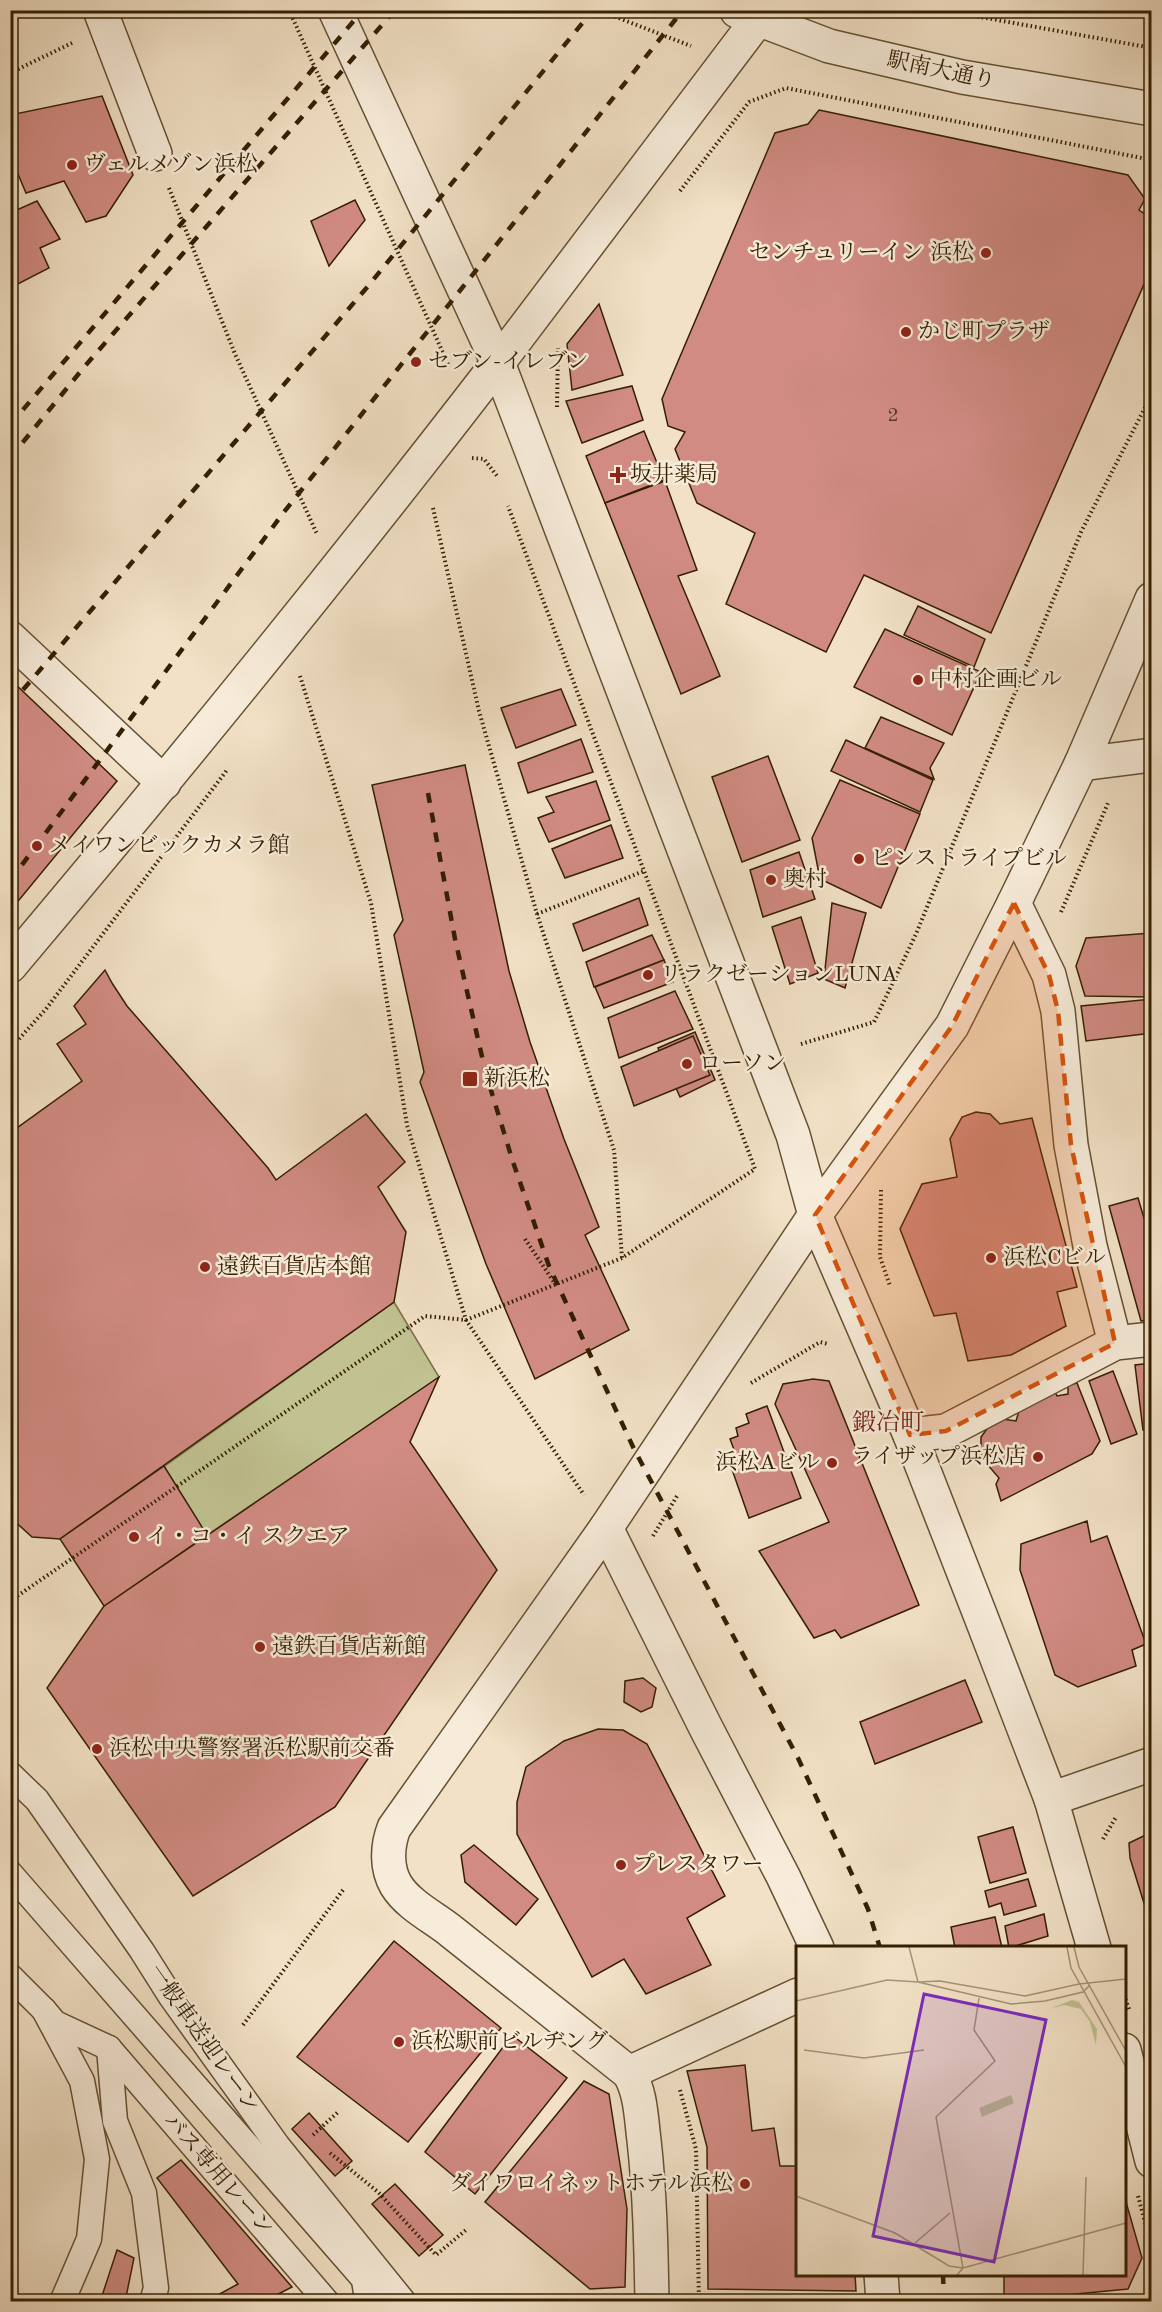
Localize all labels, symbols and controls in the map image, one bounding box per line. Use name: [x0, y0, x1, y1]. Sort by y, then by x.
street label: 駅南大通り: [885, 47, 998, 93]
place label: ヴェルメゾン浜松: [84, 152, 258, 176]
marker: ヴェルメゾン浜松: [65, 158, 79, 172]
place label: センチュリーイン 浜松: [748, 240, 974, 264]
marker: センチュリーイン 浜松: [979, 246, 993, 260]
place label: かじ町プラザ: [918, 320, 1050, 343]
marker: かじ町プラザ: [899, 325, 913, 339]
place label: セブン-イレブン: [428, 350, 588, 373]
marker: セブン-イレブン: [409, 355, 423, 369]
house number: 2: [887, 406, 899, 426]
place label: 坂井薬局: [630, 462, 718, 486]
marker: 坂井薬局: [611, 468, 625, 482]
place label: 中村企画ビル: [930, 667, 1062, 691]
marker: 中村企画ビル: [911, 673, 925, 687]
place label: メイワンビックカメラ館: [49, 833, 290, 857]
marker: メイワンビックカメラ館: [30, 839, 44, 853]
place label: ピンストライプビル: [871, 847, 1067, 870]
marker: ピンストライプビル: [852, 852, 866, 866]
place label: 奥村: [783, 867, 827, 891]
marker: 奥村: [764, 873, 778, 887]
place label: リラクゼーションLUNA: [660, 963, 898, 986]
marker: リラクゼーションLUNA: [641, 968, 655, 982]
place label: ローソン: [699, 1053, 786, 1075]
marker: ローソン: [680, 1057, 694, 1071]
place label: 新浜松: [484, 1066, 550, 1090]
marker: 新浜松: [461, 1070, 479, 1088]
place label: 浜松Cビル: [1003, 1245, 1106, 1269]
marker: 浜松Cビル: [984, 1251, 998, 1265]
place label: 遠鉄百貨店本館: [217, 1254, 371, 1278]
marker: 遠鉄百貨店本館: [198, 1260, 212, 1274]
district label: 鍛冶町: [852, 1409, 924, 1436]
place label: ライザップ浜松店: [851, 1444, 1026, 1468]
place label: 浜松Aビル: [715, 1450, 820, 1474]
marker: ライザップ浜松店: [1031, 1450, 1045, 1464]
marker: 浜松Aビル: [825, 1456, 839, 1470]
place label: イ・コ・イ スクエア: [146, 1526, 350, 1548]
marker: イ・コ・イ スクエア: [127, 1530, 141, 1544]
place label: 遠鉄百貨店新館: [272, 1634, 426, 1658]
marker: 遠鉄百貨店新館: [253, 1640, 267, 1654]
place label: 浜松中央警察署浜松駅前交番: [109, 1736, 395, 1760]
marker: 浜松中央警察署浜松駅前交番: [90, 1742, 104, 1756]
place label: プレスタワー: [633, 1853, 763, 1876]
marker: プレスタワー: [614, 1858, 628, 1872]
inset map: [796, 1946, 1126, 2276]
street label: 一般車送迎レーン: [144, 1960, 264, 2117]
place label: 浜松駅前ビルヂング: [411, 2029, 608, 2053]
marker: 浜松駅前ビルヂング: [392, 2035, 406, 2049]
street label: バス専用レーン: [159, 2109, 278, 2240]
place label: ダイワロイネットホテル浜松: [449, 2171, 733, 2195]
marker: ダイワロイネットホテル浜松: [738, 2177, 752, 2191]

